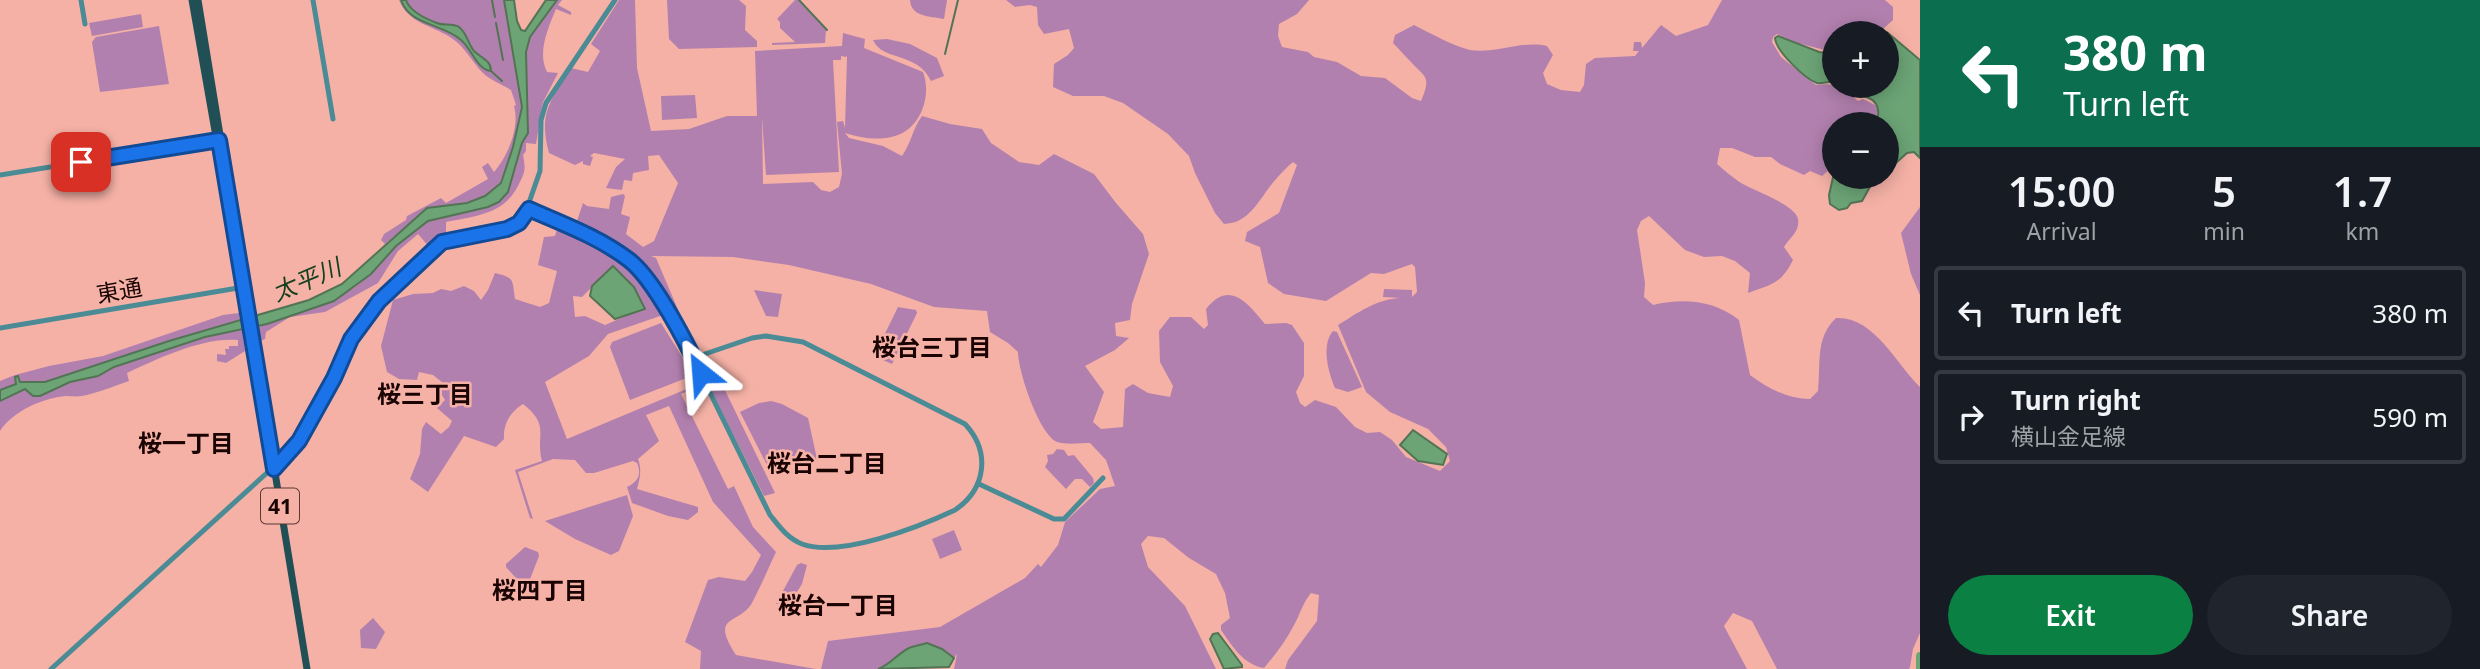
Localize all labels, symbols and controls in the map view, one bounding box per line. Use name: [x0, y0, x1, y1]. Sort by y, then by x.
text: 380 m: [2063, 19, 2208, 85]
map controls: [1822, 21, 1899, 189]
button: +: [1822, 21, 1899, 98]
icon: left: [1948, 28, 2039, 119]
text: Turn left: [2063, 82, 2189, 125]
button: −: [1822, 112, 1899, 189]
pin: [51, 132, 111, 192]
icon: arrive: [62, 143, 100, 181]
text: 15:00: [2008, 162, 2115, 219]
text: 5: [2212, 162, 2236, 219]
text: 1.7: [2333, 162, 2392, 219]
text: Arrival: [2027, 215, 2097, 247]
text: min: [2203, 215, 2245, 247]
text: km: [2346, 215, 2379, 247]
water label: 太平川: [266, 249, 348, 308]
street label: 東通: [94, 270, 144, 310]
icon: left: [1952, 294, 1990, 332]
text: Turn left: [2011, 295, 2122, 331]
text: 380 m: [2372, 295, 2448, 331]
district label: 桜台三丁目: [872, 330, 992, 363]
position arrow: [664, 336, 738, 410]
district label: 桜三丁目: [377, 377, 473, 410]
text: Turn right: [2011, 382, 2141, 418]
icon: right: [1952, 398, 1990, 436]
text: 590 m: [2372, 399, 2448, 435]
text: 横山金足線: [2011, 420, 2126, 452]
district label: 桜一丁目: [138, 426, 234, 459]
district label: 桜台二丁目: [767, 446, 887, 479]
road number: 41: [261, 489, 299, 524]
district label: 桜四丁目: [492, 573, 588, 606]
button: Exit: [1948, 575, 2193, 655]
button: Share: [2207, 575, 2452, 655]
district label: 桜台一丁目: [778, 588, 898, 621]

